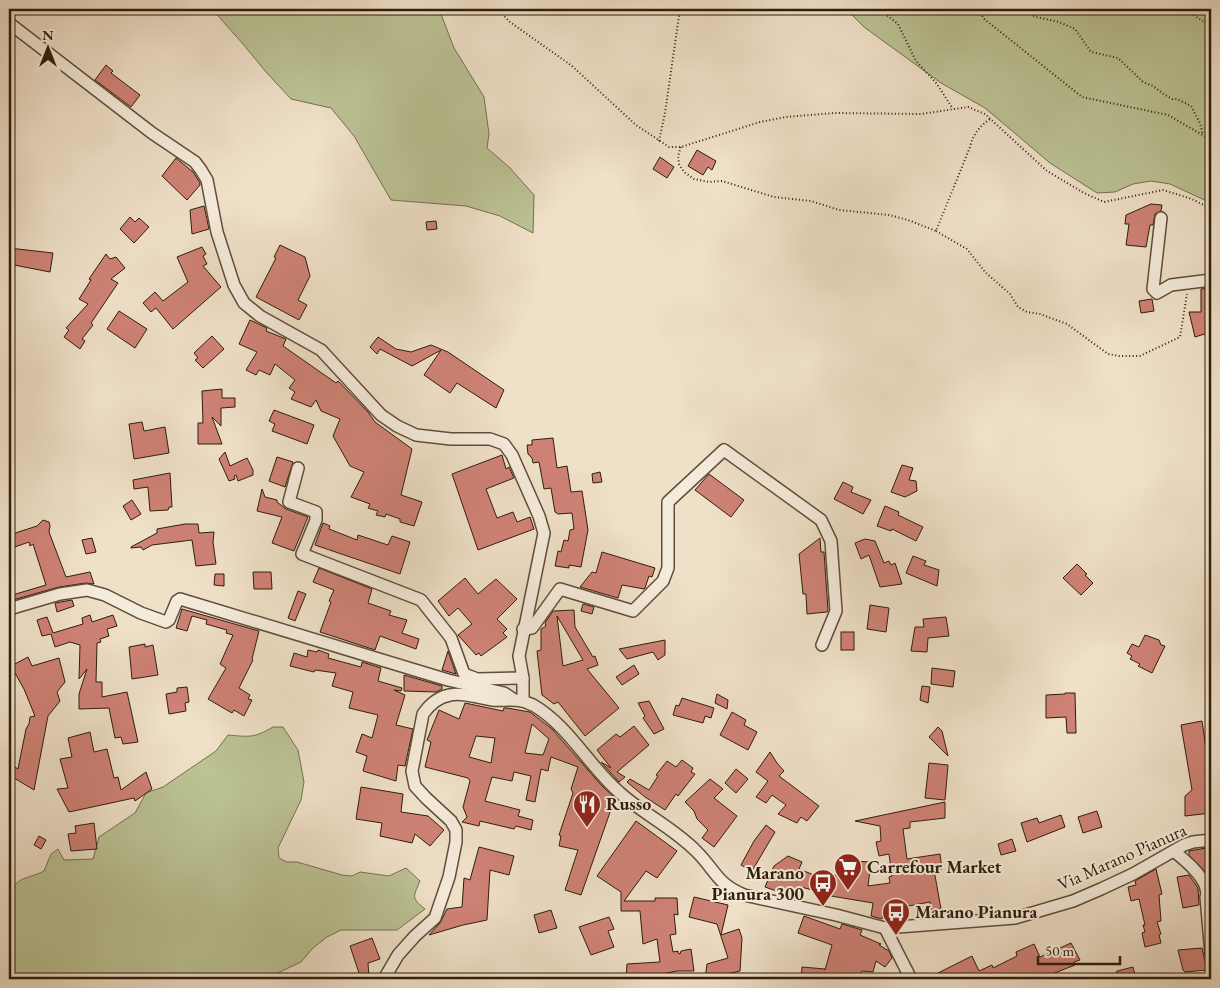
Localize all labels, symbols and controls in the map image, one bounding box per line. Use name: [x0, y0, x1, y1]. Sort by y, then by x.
north arrow: [22, 22, 72, 72]
text: N: [42, 26, 54, 44]
restaurant icon: Russo: [572, 789, 602, 828]
place label: Russo: [606, 792, 651, 815]
street label: Via Marano Pianura: [1054, 817, 1191, 895]
supermarket icon: Carrefour Market: [833, 852, 863, 891]
place label: Carrefour Market: [867, 855, 1002, 878]
place label: Marano Pianura 300: [712, 861, 804, 905]
bus stop icon: Marano Pianura 300: [808, 868, 838, 907]
bus stop icon: Marano Pianura: [881, 897, 911, 936]
place label: Marano Pianura: [915, 900, 1038, 923]
scale bar: [1038, 933, 1120, 965]
text: 50 m: [1045, 941, 1074, 960]

